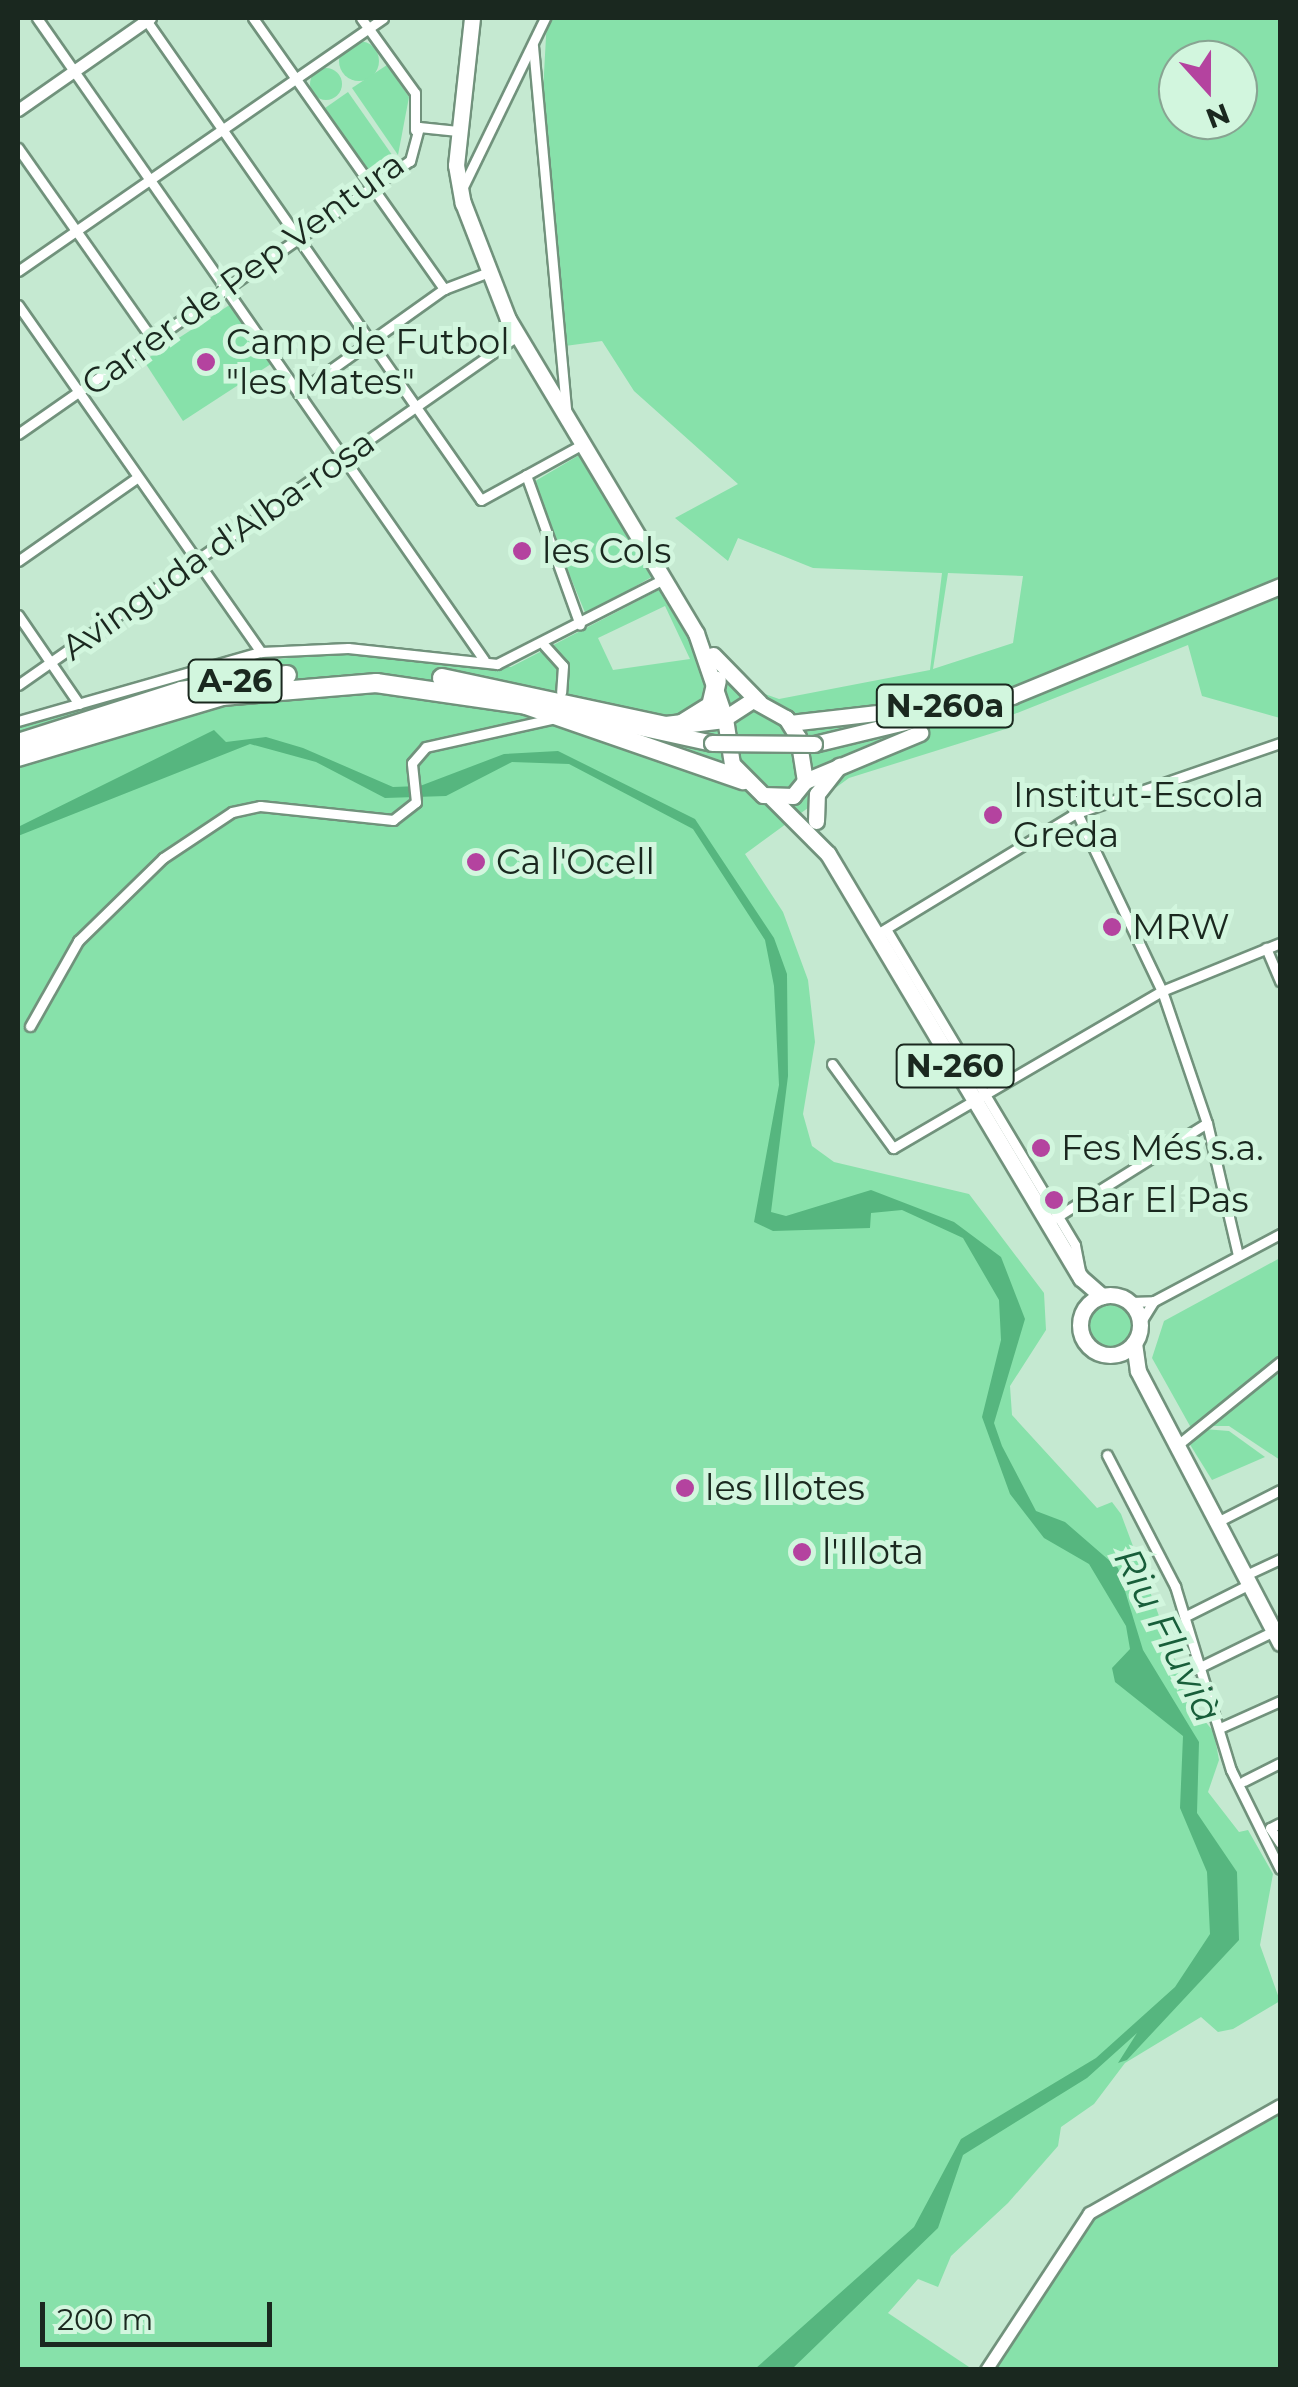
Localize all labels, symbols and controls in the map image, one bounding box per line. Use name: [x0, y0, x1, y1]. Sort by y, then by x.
north arrow: [1158, 40, 1258, 140]
text: N: [1201, 96, 1235, 136]
street label: Carrer de Pep Ventura: [74, 143, 412, 405]
place label: Camp de Futbol "les Mates": [226, 321, 510, 403]
marker: Camp de Futbol "les Mates": [195, 351, 217, 373]
street label: Avinguda d'Alba-rosa: [54, 421, 382, 669]
place label: les Cols: [542, 530, 671, 572]
marker: les Cols: [511, 540, 533, 562]
road number: A-26: [188, 654, 282, 708]
road number: N-260a: [875, 679, 1015, 733]
place label: Institut-Escola Greda: [1013, 774, 1264, 856]
marker: Institut-Escola Greda: [982, 804, 1004, 826]
place label: Ca l'Ocell: [496, 841, 655, 883]
marker: Ca l'Ocell: [465, 851, 487, 873]
place label: MRW: [1132, 906, 1230, 948]
marker: MRW: [1101, 916, 1123, 938]
road number: N-260: [895, 1039, 1015, 1093]
place label: Fes Més s.a.: [1061, 1127, 1264, 1169]
marker: Fes Més s.a.: [1030, 1137, 1052, 1159]
place label: Bar El Pas: [1074, 1179, 1249, 1221]
marker: Bar El Pas: [1043, 1189, 1065, 1211]
place label: les Illotes: [705, 1467, 865, 1509]
marker: les Illotes: [674, 1477, 696, 1499]
place label: l'Illota: [822, 1531, 924, 1573]
water label: Riu Fluvià: [1105, 1540, 1231, 1730]
marker: l'Illota: [791, 1541, 813, 1563]
scale bar: [45, 2282, 278, 2344]
text: 200 m: [57, 2301, 153, 2338]

